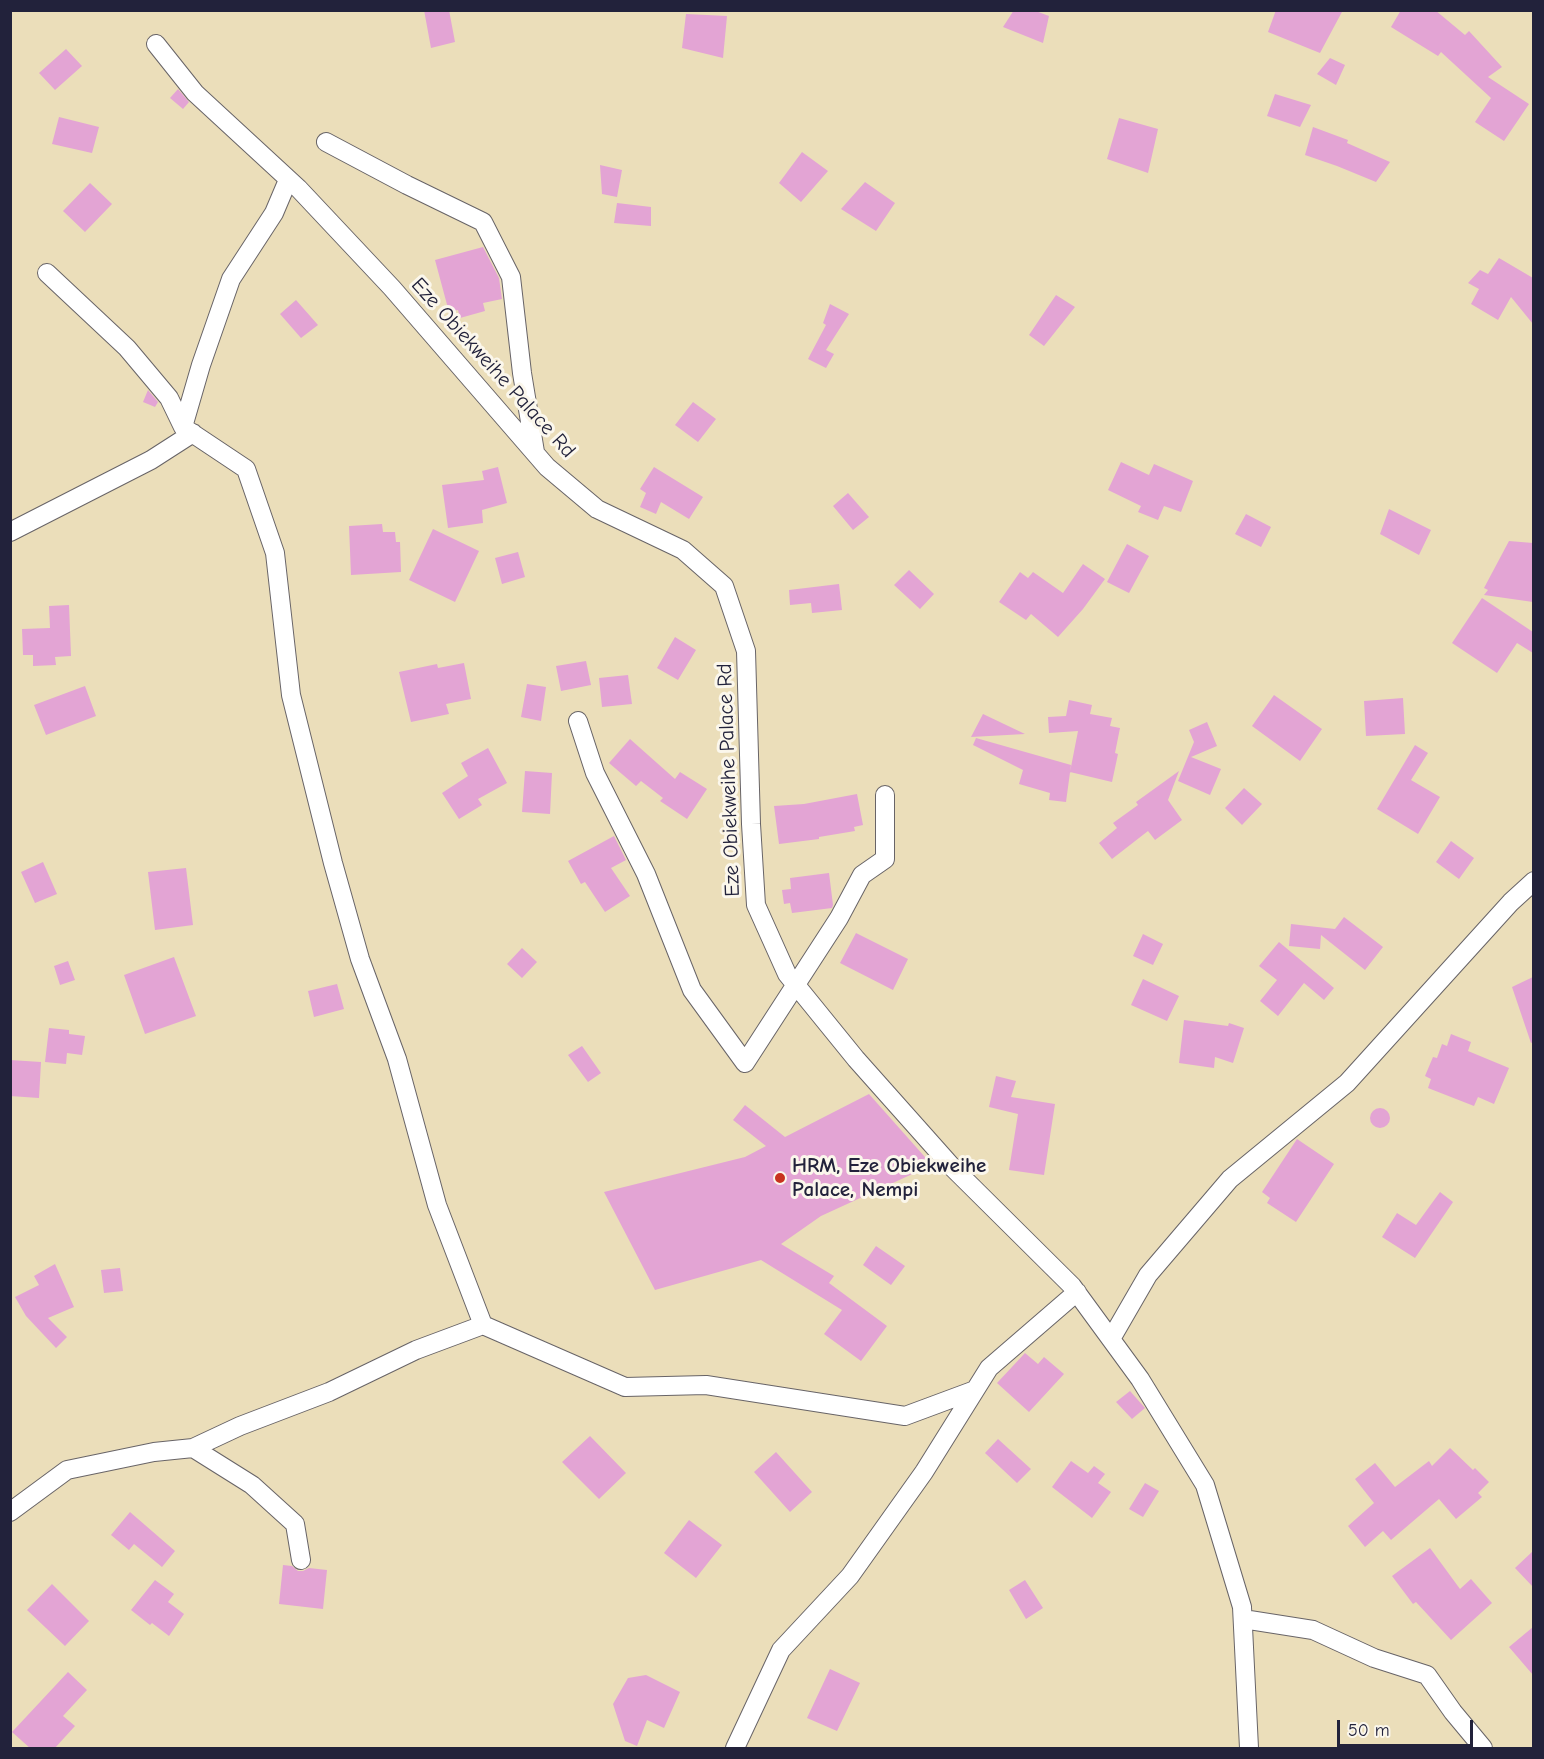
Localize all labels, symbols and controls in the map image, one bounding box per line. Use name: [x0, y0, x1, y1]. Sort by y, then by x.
street label: Eze Obiekweihe Palace Rd: [406, 273, 580, 463]
street label: Eze Obiekweihe Palace Rd: [712, 663, 746, 897]
place label: HRM, Eze Obiekweihe Palace, Nempi: [792, 1153, 986, 1203]
marker: HRM, Eze Obiekweihe Palace, Nempi: [773, 1171, 787, 1185]
scale bar: [1340, 1708, 1476, 1746]
text: 50 m: [1348, 1720, 1390, 1741]

